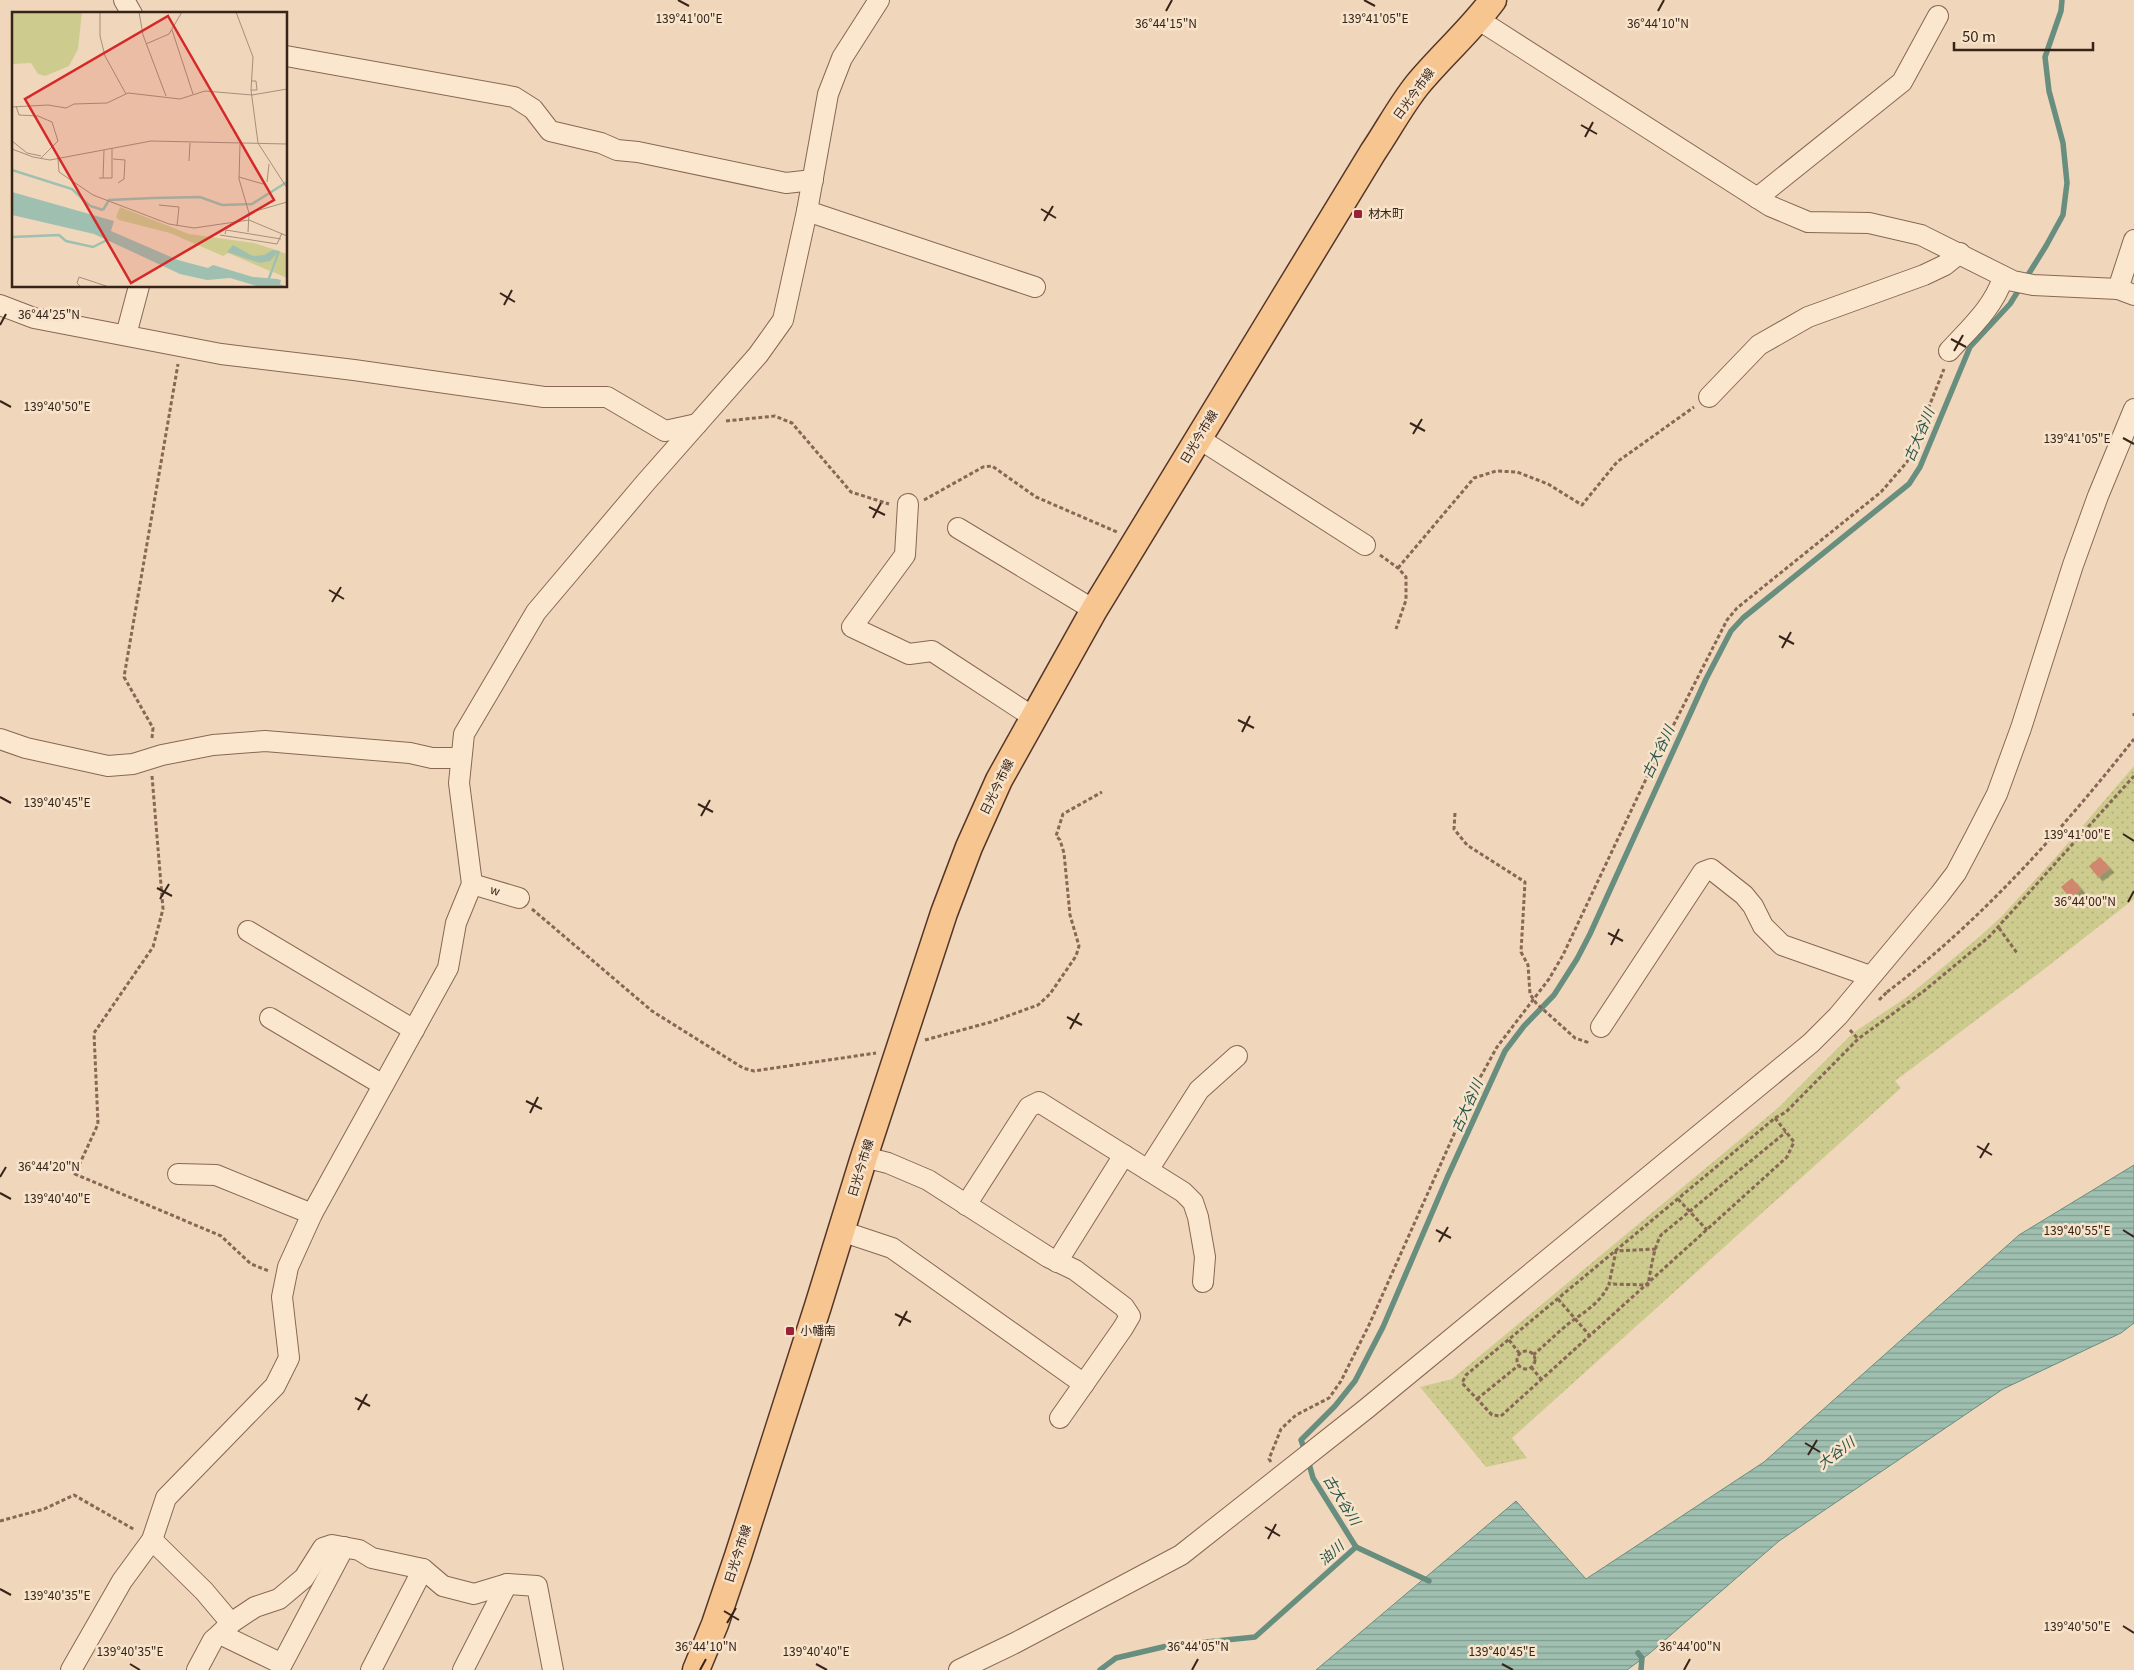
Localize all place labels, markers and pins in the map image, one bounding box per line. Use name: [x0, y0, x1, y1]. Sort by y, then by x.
place label: 材木町: [1368, 204, 1404, 221]
marker: 材木町: [1352, 208, 1364, 220]
place label: 小幡南: [800, 1321, 836, 1338]
marker: 小幡南: [784, 1325, 796, 1337]

